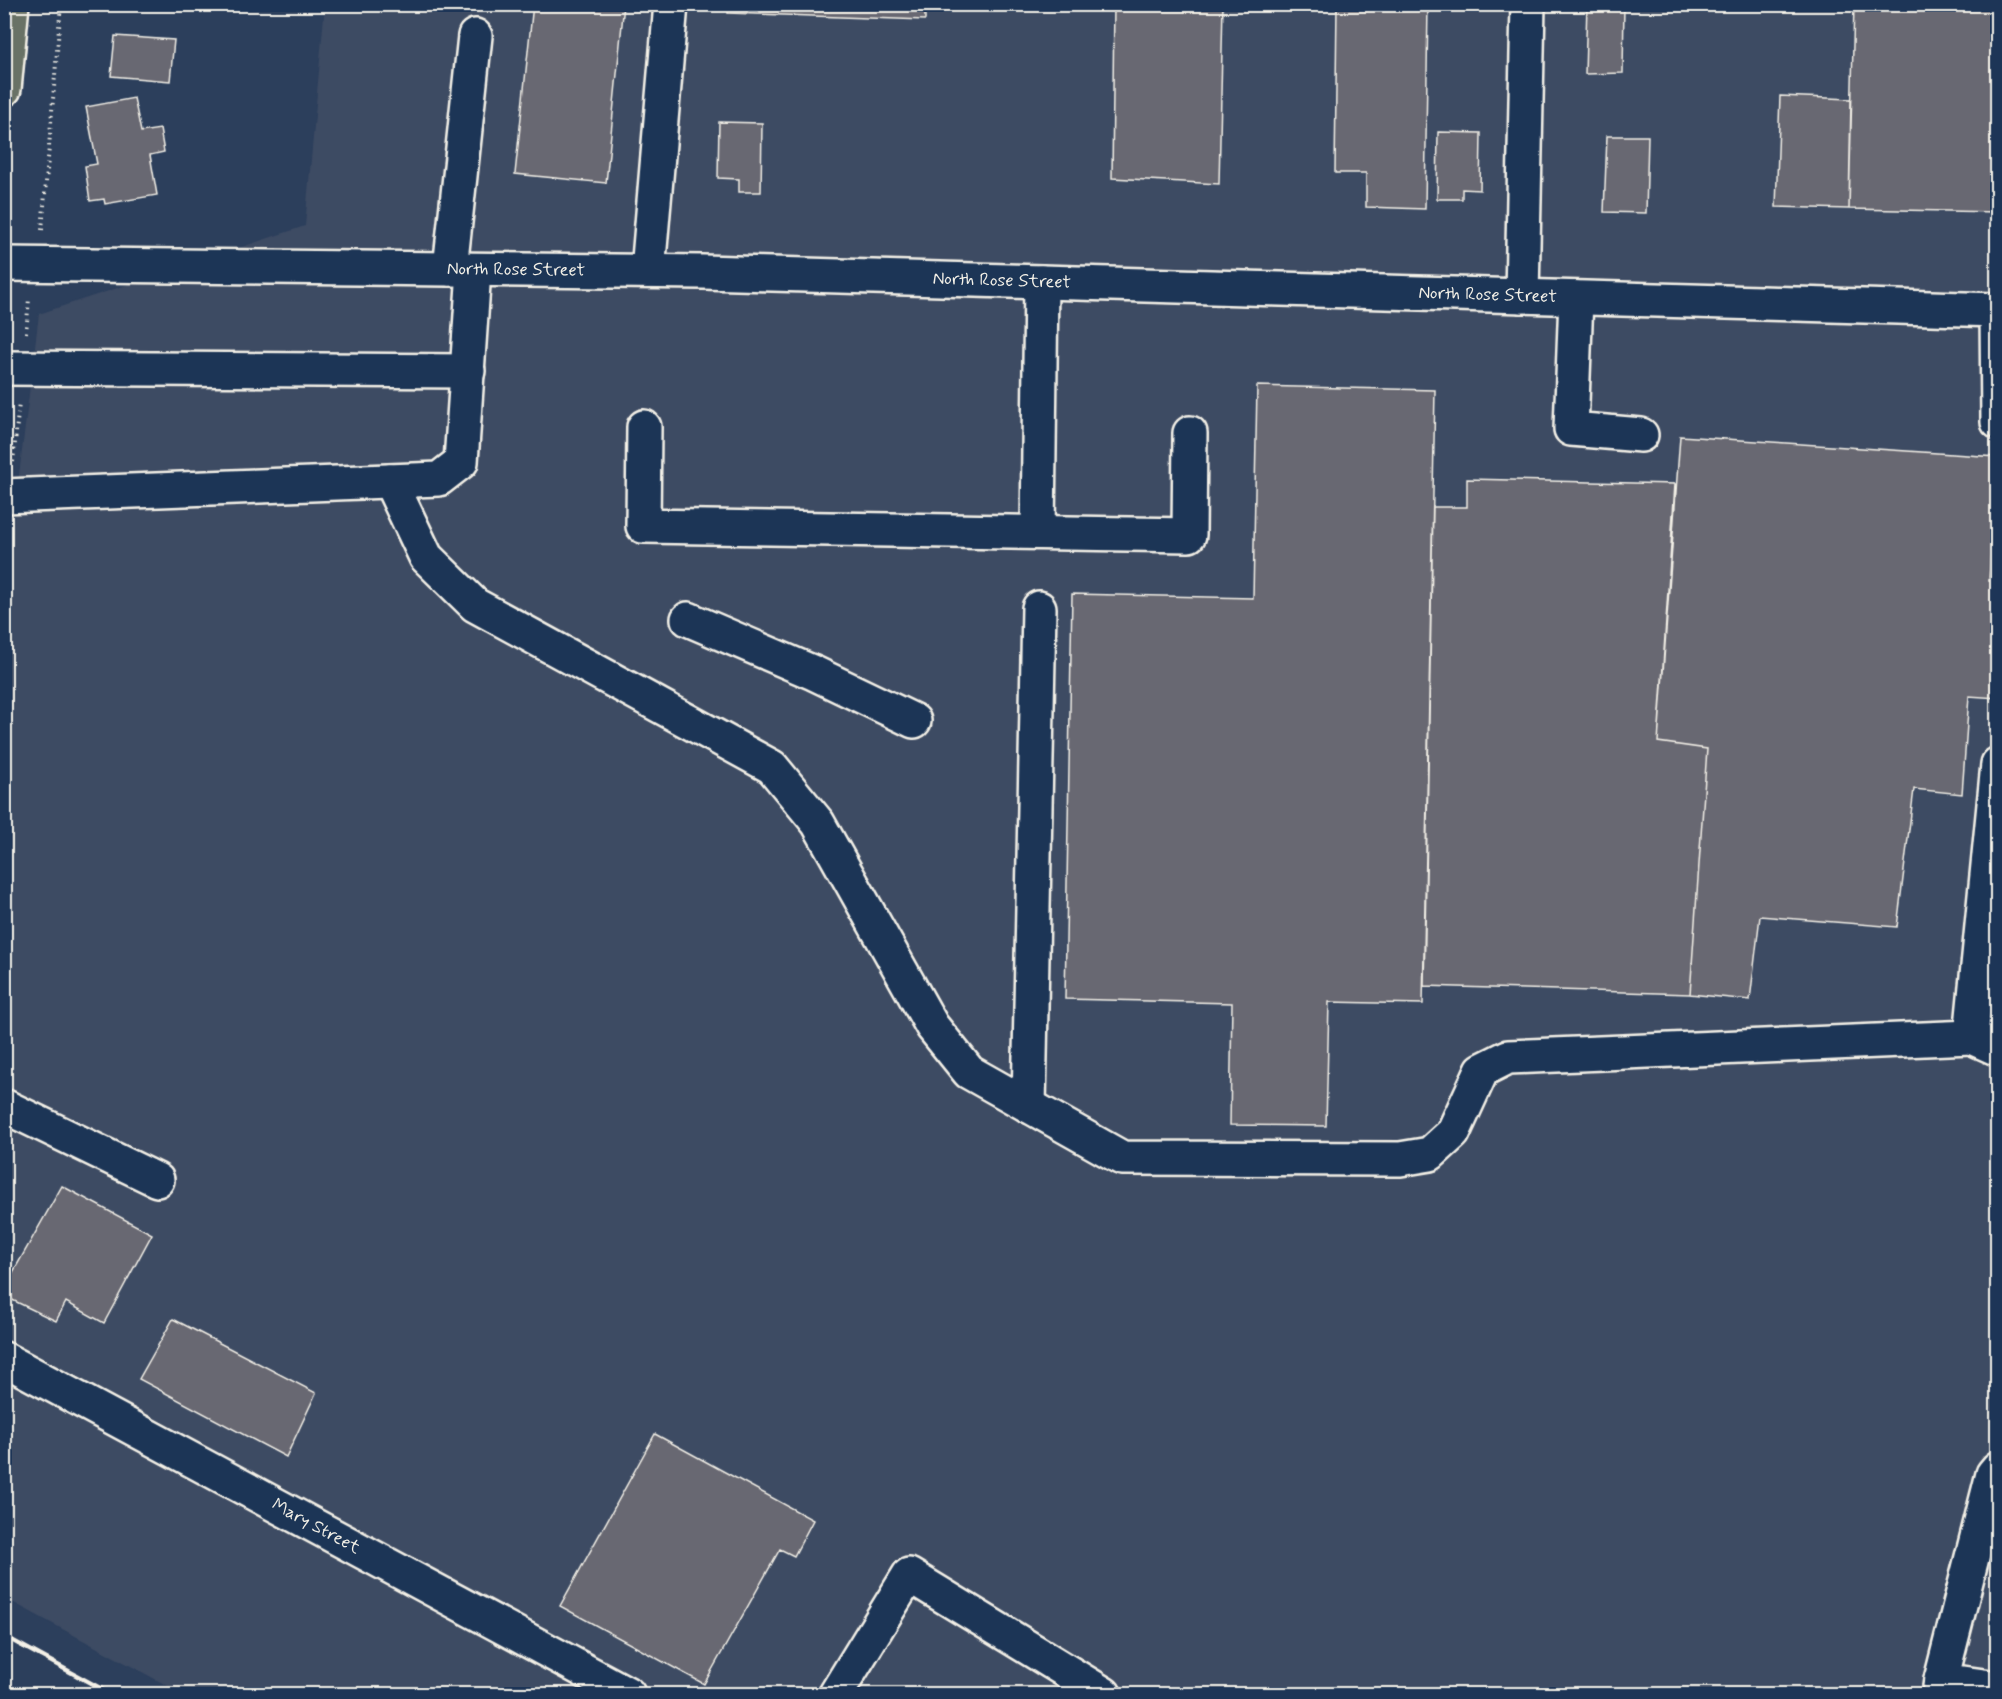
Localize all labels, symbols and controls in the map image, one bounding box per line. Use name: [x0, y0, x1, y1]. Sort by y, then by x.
street label: North Rose Street: [447, 257, 585, 283]
street label: North Rose Street: [932, 267, 1071, 295]
street label: North Rose Street: [1418, 281, 1557, 309]
street label: Mary Street: [267, 1493, 365, 1560]

